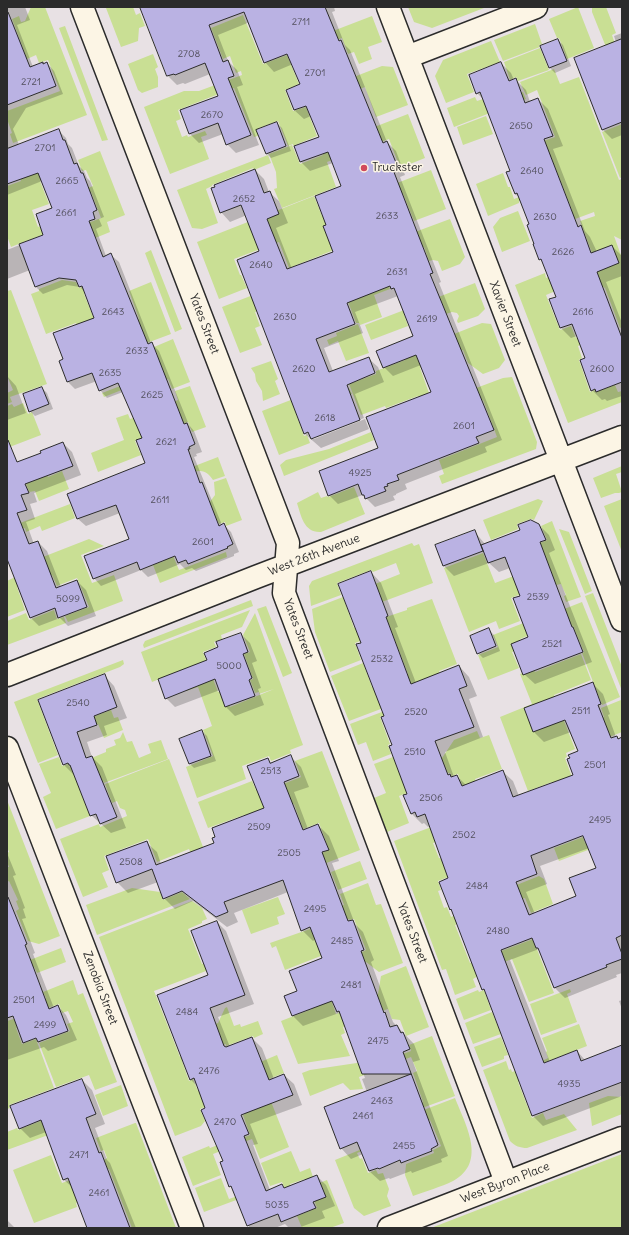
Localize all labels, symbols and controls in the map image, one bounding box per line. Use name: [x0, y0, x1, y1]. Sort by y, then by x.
house number: 2711: [292, 16, 310, 28]
house number: 2708: [178, 48, 200, 60]
house number: 2701: [305, 67, 325, 79]
house number: 2721: [21, 76, 41, 88]
house number: 2670: [201, 109, 223, 121]
house number: 2650: [509, 120, 533, 132]
house number: 2701: [35, 142, 55, 154]
place label: Truckster: [372, 161, 422, 175]
marker: Truckster: [359, 163, 369, 173]
house number: 2640: [520, 165, 544, 177]
house number: 2665: [56, 175, 78, 187]
house number: 2652: [233, 193, 255, 205]
house number: 2661: [56, 207, 76, 219]
house number: 2633: [376, 210, 398, 222]
house number: 2630: [533, 211, 557, 223]
house number: 2626: [552, 246, 574, 258]
house number: 2640: [249, 259, 273, 271]
house number: 2631: [387, 266, 407, 278]
street label: Xavier Street: [486, 279, 524, 349]
street label: Yates Street: [186, 292, 222, 356]
house number: 2643: [102, 306, 124, 318]
house number: 2616: [573, 306, 593, 318]
house number: 2630: [273, 311, 297, 323]
house number: 2619: [417, 313, 437, 325]
house number: 2633: [126, 345, 148, 357]
house number: 2620: [292, 363, 316, 375]
house number: 2600: [590, 363, 614, 375]
house number: 2635: [99, 367, 121, 379]
house number: 2625: [141, 389, 163, 401]
house number: 2618: [315, 412, 335, 424]
house number: 2601: [453, 420, 475, 432]
house number: 2621: [156, 436, 176, 448]
house number: 4925: [349, 467, 371, 479]
house number: 2611: [150, 494, 170, 506]
street label: West 26th Avenue: [266, 531, 362, 579]
house number: 2601: [192, 536, 214, 548]
house number: 2539: [527, 591, 549, 603]
house number: 5099: [56, 593, 80, 605]
street label: Yates Street: [280, 597, 316, 661]
house number: 2521: [542, 638, 562, 650]
house number: 2532: [371, 653, 393, 665]
house number: 5000: [216, 660, 242, 672]
house number: 2540: [66, 697, 90, 709]
house number: 2511: [571, 705, 591, 717]
house number: 2520: [404, 706, 428, 718]
house number: 2510: [404, 746, 426, 758]
house number: 2501: [584, 759, 606, 771]
house number: 2513: [261, 765, 281, 777]
house number: 2506: [419, 792, 443, 804]
house number: 2495: [589, 814, 611, 826]
house number: 2509: [247, 821, 271, 833]
house number: 2502: [452, 829, 476, 841]
house number: 2505: [277, 847, 301, 859]
house number: 2508: [119, 856, 143, 868]
house number: 2484: [466, 880, 488, 892]
street label: Yates Street: [394, 901, 430, 965]
house number: 2495: [304, 903, 326, 915]
house number: 2480: [486, 925, 510, 937]
house number: 2485: [331, 935, 353, 947]
street label: Zenobia Street: [79, 949, 121, 1027]
house number: 2481: [341, 979, 361, 991]
house number: 2501: [13, 994, 35, 1006]
house number: 2484: [176, 1006, 198, 1018]
house number: 2499: [34, 1019, 56, 1031]
house number: 2475: [367, 1035, 389, 1047]
house number: 2476: [198, 1065, 220, 1077]
house number: 4935: [558, 1078, 580, 1090]
house number: 2463: [371, 1095, 393, 1107]
house number: 2461: [353, 1110, 373, 1122]
house number: 2470: [214, 1116, 236, 1128]
house number: 2455: [393, 1140, 415, 1152]
house number: 2471: [69, 1149, 89, 1161]
street label: West Byron Place: [458, 1159, 552, 1207]
house number: 2461: [89, 1187, 109, 1199]
house number: 5035: [265, 1199, 289, 1211]

